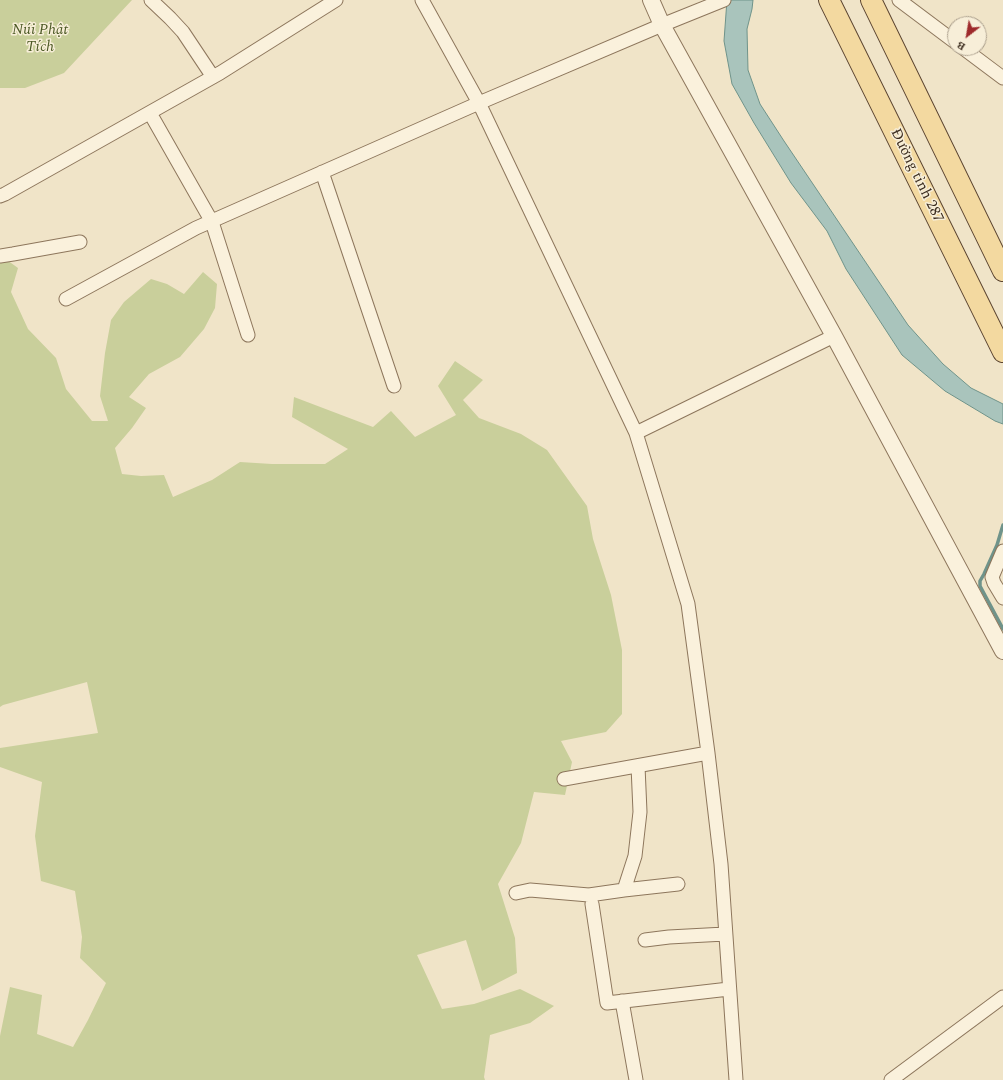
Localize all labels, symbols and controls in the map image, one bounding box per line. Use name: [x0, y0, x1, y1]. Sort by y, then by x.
north arrow: [947, 16, 987, 56]
park label: Núi Phật Tích: [12, 22, 68, 57]
text: B: [953, 37, 969, 55]
street label: Đường tỉnh 287: [885, 126, 947, 226]

